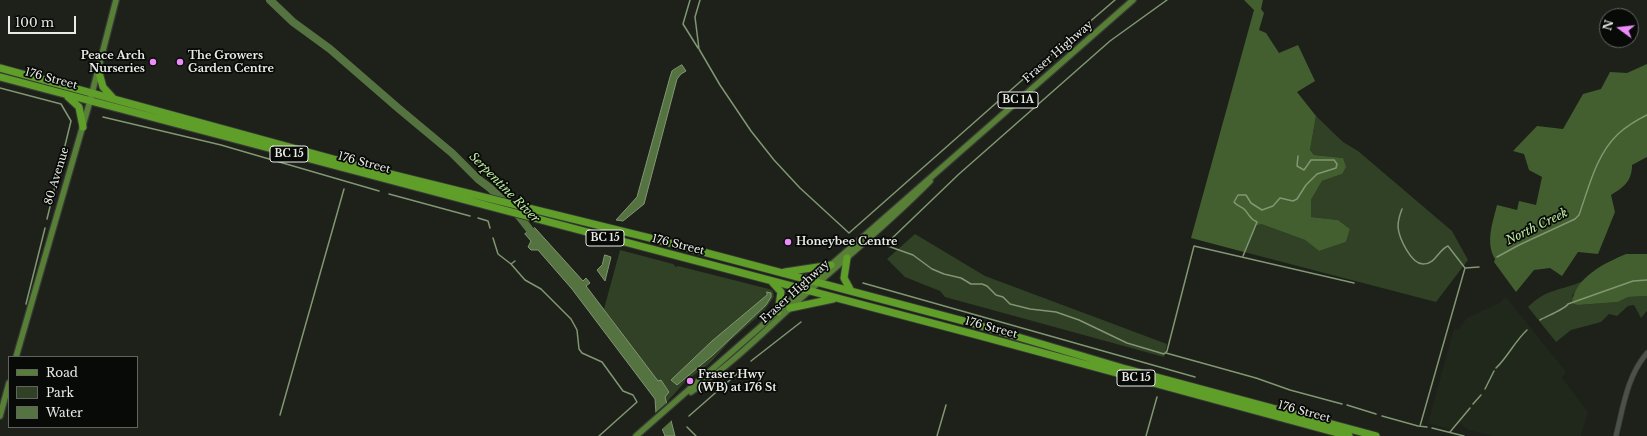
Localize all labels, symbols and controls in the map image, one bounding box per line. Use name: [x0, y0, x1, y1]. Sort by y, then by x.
scale bar: [10, 8, 78, 34]
north arrow: [1599, 8, 1639, 48]
text: 100 m: [15, 15, 54, 30]
street label: Fraser Highway: [1020, 18, 1096, 86]
text: N: [1600, 18, 1616, 32]
place label: Peace Arch Nurseries: [81, 49, 145, 75]
place label: The Growers Garden Centre: [188, 49, 274, 75]
marker: Peace Arch Nurseries: [148, 57, 158, 67]
marker: The Growers Garden Centre: [175, 57, 185, 67]
street label: 176 Street: [23, 66, 79, 92]
road number: BC 1A: [998, 92, 1038, 108]
street label: 80 Avenue: [42, 146, 72, 206]
road number: BC 15: [270, 146, 308, 162]
street label: 176 Street: [336, 150, 392, 176]
water label: Serpentine River: [466, 150, 542, 226]
water label: North Creek: [1504, 206, 1570, 248]
road number: BC 15: [586, 230, 624, 246]
street label: 176 Street: [650, 232, 706, 258]
place label: Honeybee Centre: [796, 235, 898, 249]
marker: Honeybee Centre: [783, 237, 793, 247]
street label: Fraser Highway: [758, 258, 832, 326]
street label: 176 Street: [963, 315, 1019, 341]
legend: [8, 356, 138, 428]
text: Road: [46, 365, 78, 380]
place label: Fraser Hwy (WB) at 176 St: [698, 368, 776, 394]
road number: BC 15: [1117, 370, 1155, 386]
marker: Fraser Hwy (WB) at 176 St: [685, 376, 695, 386]
text: Park: [46, 385, 74, 400]
street label: 176 Street: [1276, 399, 1332, 425]
text: Water: [46, 405, 83, 420]

